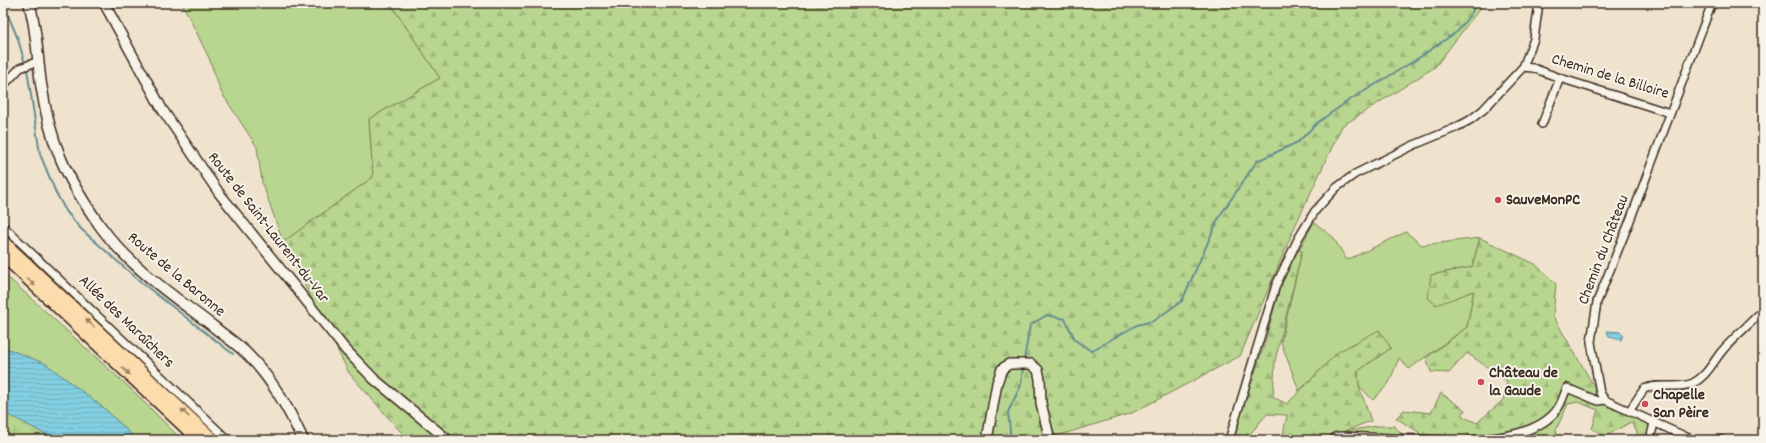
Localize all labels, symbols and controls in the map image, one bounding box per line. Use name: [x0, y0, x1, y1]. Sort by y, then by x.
street label: Chemin de la Billoire: [1548, 48, 1672, 106]
street label: Route de Saint-Laurent-du-Var: [202, 147, 335, 309]
place label: SauveMonPC: [1506, 189, 1580, 212]
street label: Chemin du Château: [1573, 192, 1636, 308]
marker: SauveMonPC: [1493, 195, 1503, 205]
street label: Route de la Baronne: [122, 227, 230, 323]
street label: Allée des Maraîchers: [73, 270, 179, 374]
one-way arrow: [26, 277, 36, 287]
one-way arrow: [85, 319, 95, 328]
place label: Château de la Gaude: [1489, 362, 1558, 403]
one-way arrow: [121, 366, 131, 376]
marker: Château de la Gaude: [1476, 377, 1486, 387]
place label: Chapelle San Pèire: [1653, 384, 1709, 425]
marker: Chapelle San Pèire: [1640, 399, 1650, 409]
one-way arrow: [180, 408, 190, 418]

